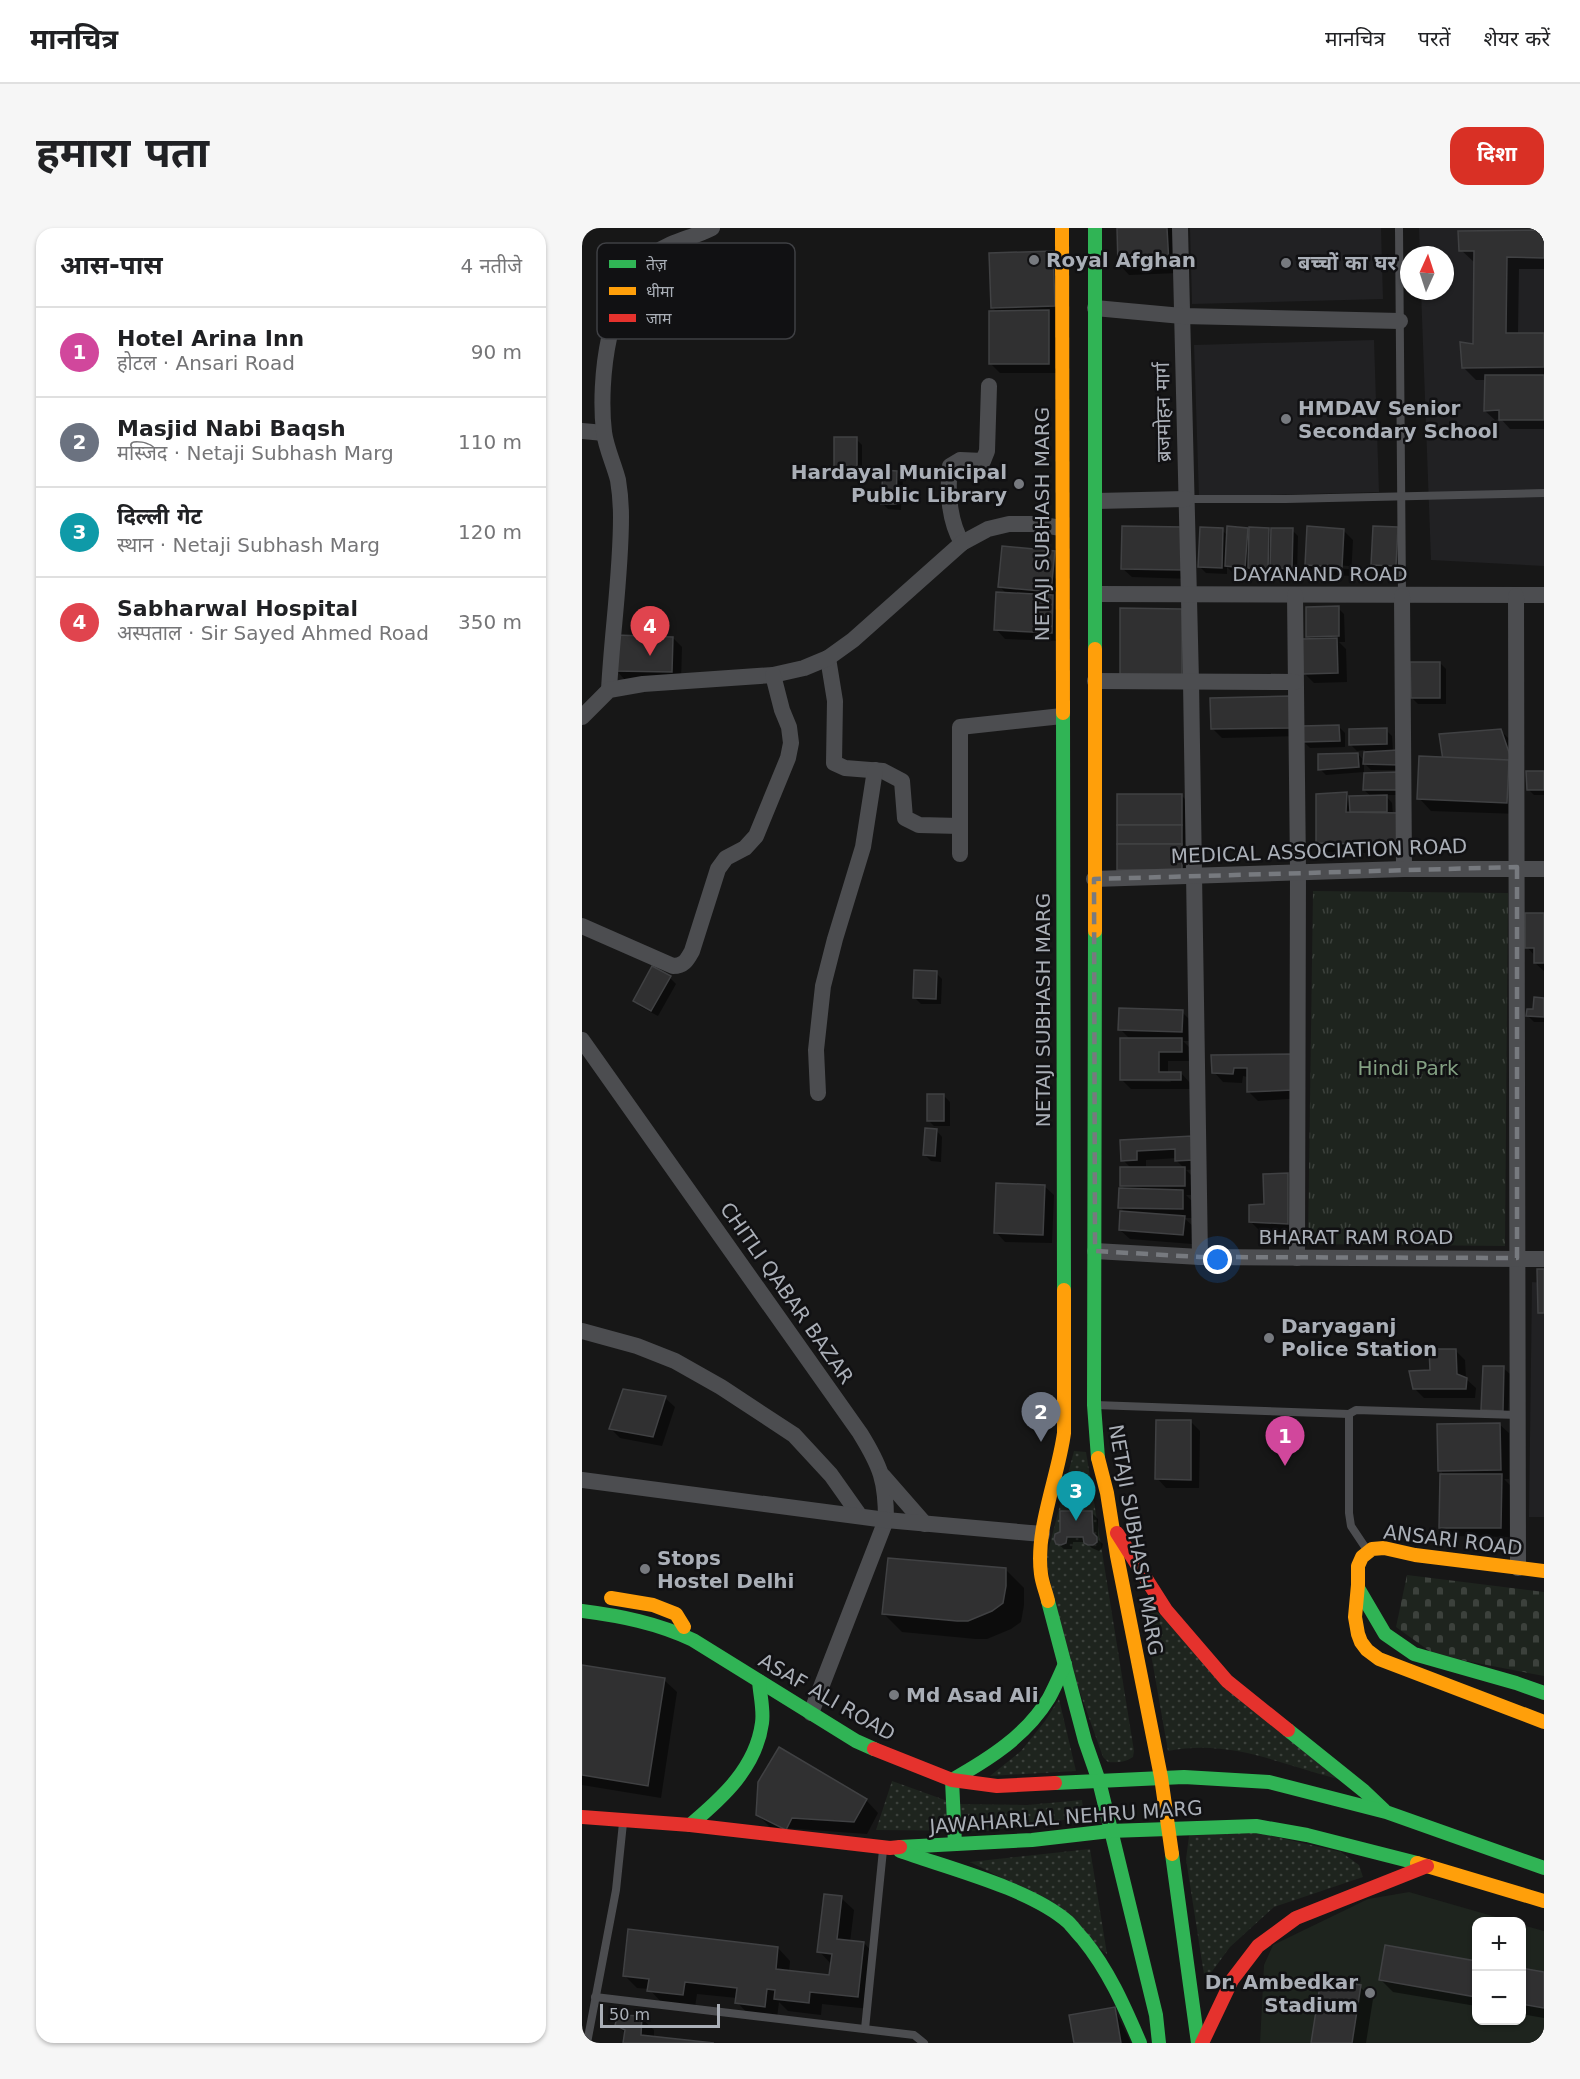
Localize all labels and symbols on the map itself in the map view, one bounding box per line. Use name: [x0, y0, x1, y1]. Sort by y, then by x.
legend: [597, 243, 795, 339]
north arrow: [1400, 246, 1454, 300]
place label: Royal Afghan: [1046, 248, 1196, 272]
place label: बच्चों का घर: [1298, 251, 1397, 275]
marker: Royal Afghan: [1027, 253, 1041, 267]
text: तेज़: [646, 255, 668, 274]
marker: बच्चों का घर: [1279, 256, 1293, 270]
text: धीमा: [646, 282, 675, 301]
text: जाम: [646, 309, 672, 328]
street label: ब्रजमोहन मार्ग: [1150, 361, 1176, 462]
place label: HMDAV Senior Secondary School: [1298, 396, 1498, 443]
street label: NETAJI SUBHASH MARG: [1030, 407, 1054, 641]
marker: HMDAV Senior Secondary School: [1279, 412, 1293, 426]
place label: Hardayal Municipal Public Library: [791, 460, 1007, 507]
marker: Hardayal Municipal Public Library: [1012, 477, 1026, 491]
street label: DAYANAND ROAD: [1232, 562, 1408, 586]
pin: 4: [630, 606, 670, 656]
street label: MEDICAL ASSOCIATION ROAD: [1170, 834, 1468, 868]
street label: NETAJI SUBHASH MARG: [1031, 893, 1055, 1127]
park label: Hindi Park: [1357, 1056, 1459, 1080]
street label: CHITLI QABAR BAZAR: [715, 1198, 859, 1389]
street label: BHARAT RAM ROAD: [1259, 1225, 1453, 1249]
your location: [1203, 1245, 1232, 1274]
place label: Daryaganj Police Station: [1281, 1314, 1437, 1361]
marker: Daryaganj Police Station: [1262, 1331, 1276, 1345]
pin: 2: [1022, 1392, 1060, 1442]
pin: 1: [1266, 1416, 1304, 1466]
street label: NETAJI SUBHASH MARG: [1104, 1423, 1168, 1657]
pin: 3: [1056, 1472, 1096, 1521]
street label: ANSARI ROAD: [1382, 1520, 1524, 1560]
place label: Stops Hostel Delhi: [657, 1546, 794, 1593]
marker: Stops Hostel Delhi: [638, 1562, 652, 1576]
street label: ASAF ALI ROAD: [754, 1648, 900, 1746]
place label: Md Asad Ali: [906, 1683, 1039, 1707]
marker: Md Asad Ali: [887, 1688, 901, 1702]
street label: JAWAHARLAL NEHRU MARG: [927, 1795, 1203, 1839]
place label: Dr. Ambedkar Stadium: [1205, 1970, 1358, 2017]
marker: Dr. Ambedkar Stadium: [1363, 1986, 1377, 2000]
scale bar: [600, 2001, 720, 2028]

